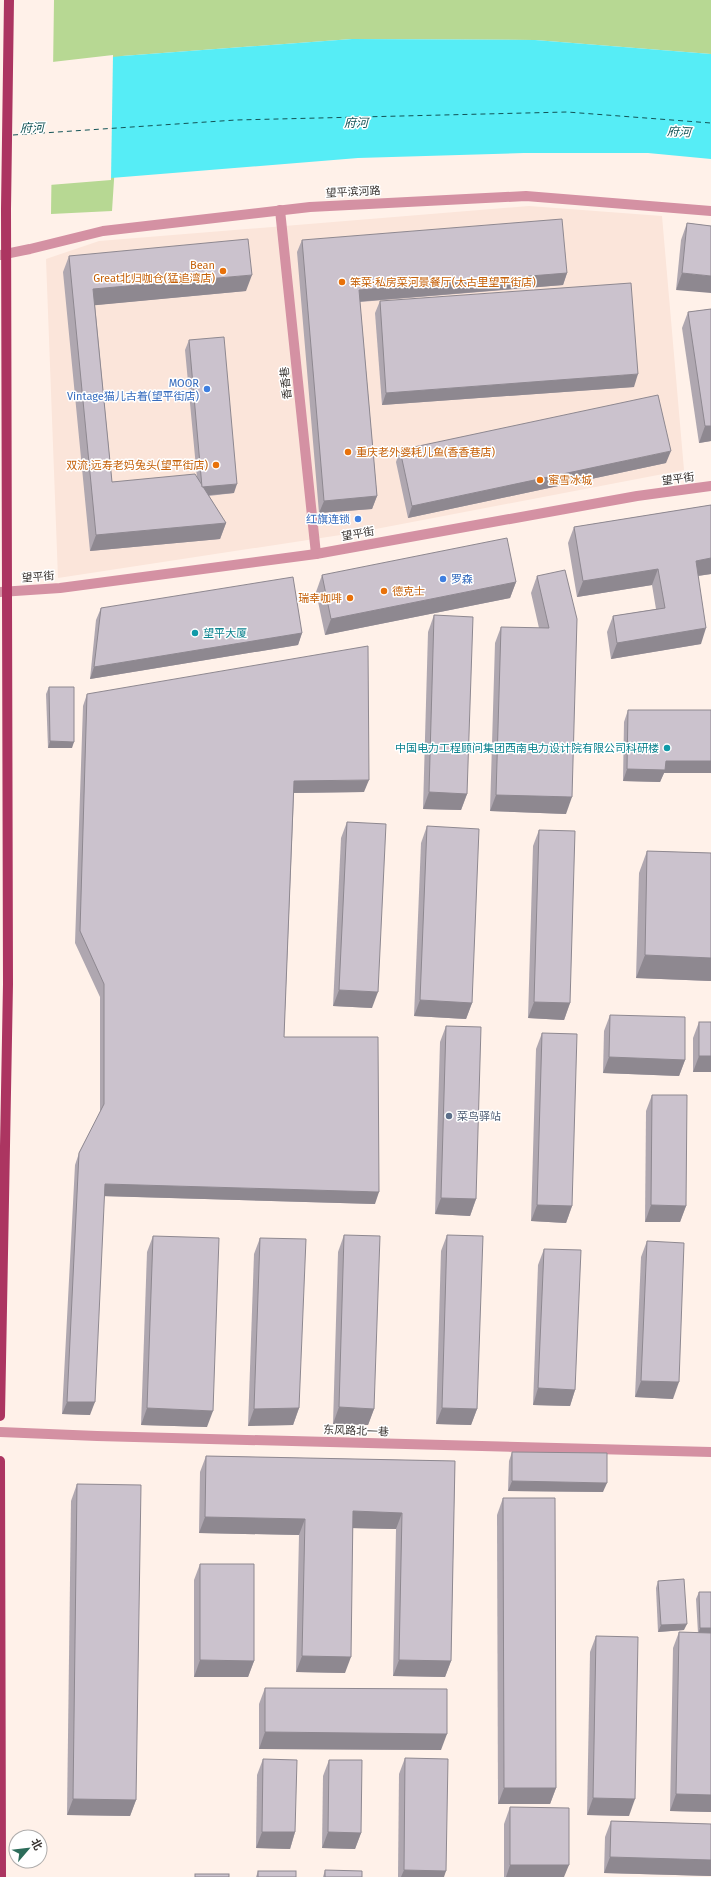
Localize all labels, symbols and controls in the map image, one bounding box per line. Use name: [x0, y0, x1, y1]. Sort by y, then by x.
water label: 府河: [344, 116, 370, 130]
water label: 府河: [20, 121, 46, 135]
water label: 府河: [667, 124, 693, 140]
street label: 望平滨河路: [325, 184, 381, 200]
place label: Bean Great北归咖仓(猛追湾店): [93, 259, 215, 285]
marker: Bean Great北归咖仓(猛追湾店): [218, 266, 228, 276]
place label: 笨菜·私房菜河景餐厅(太古里望平街店): [350, 276, 536, 289]
marker: 笨菜·私房菜河景餐厅(太古里望平街店): [337, 277, 347, 287]
street label: 香香巷: [278, 366, 294, 400]
place label: MOOR Vintage猫儿古着(望平街店): [67, 377, 199, 403]
marker: MOOR Vintage猫儿古着(望平街店): [202, 384, 212, 394]
place label: 重庆老外婆耗儿鱼(香香巷店): [356, 446, 496, 459]
marker: 重庆老外婆耗儿鱼(香香巷店): [343, 447, 353, 457]
place label: 双流·远寿老妈兔头(望平街店): [66, 459, 208, 472]
marker: 双流·远寿老妈兔头(望平街店): [211, 460, 221, 470]
street label: 望平街: [661, 470, 695, 488]
place label: 蜜雪冰城: [548, 474, 592, 487]
marker: 蜜雪冰城: [535, 475, 545, 485]
place label: 红旗连锁: [306, 513, 350, 526]
marker: 红旗连锁: [353, 514, 363, 524]
street label: 望平街: [341, 525, 375, 543]
street label: 望平街: [21, 569, 55, 585]
place label: 罗森: [451, 573, 473, 586]
marker: 罗森: [438, 574, 448, 584]
place label: 德克士: [392, 585, 425, 598]
marker: 德克士: [379, 586, 389, 596]
place label: 瑞幸咖啡: [298, 592, 342, 605]
marker: 瑞幸咖啡: [345, 593, 355, 603]
place label: 望平大厦: [203, 627, 247, 640]
marker: 望平大厦: [190, 628, 200, 638]
place label: 中国电力工程顾问集团西南电力设计院有限公司科研楼: [395, 742, 659, 755]
marker: 中国电力工程顾问集团西南电力设计院有限公司科研楼: [662, 743, 672, 753]
place label: 菜鸟驿站: [457, 1110, 501, 1123]
marker: 菜鸟驿站: [444, 1111, 454, 1121]
street label: 东风路北一巷: [323, 1423, 389, 1439]
north arrow: [8, 1829, 48, 1869]
text: 北: [28, 1837, 45, 1852]

